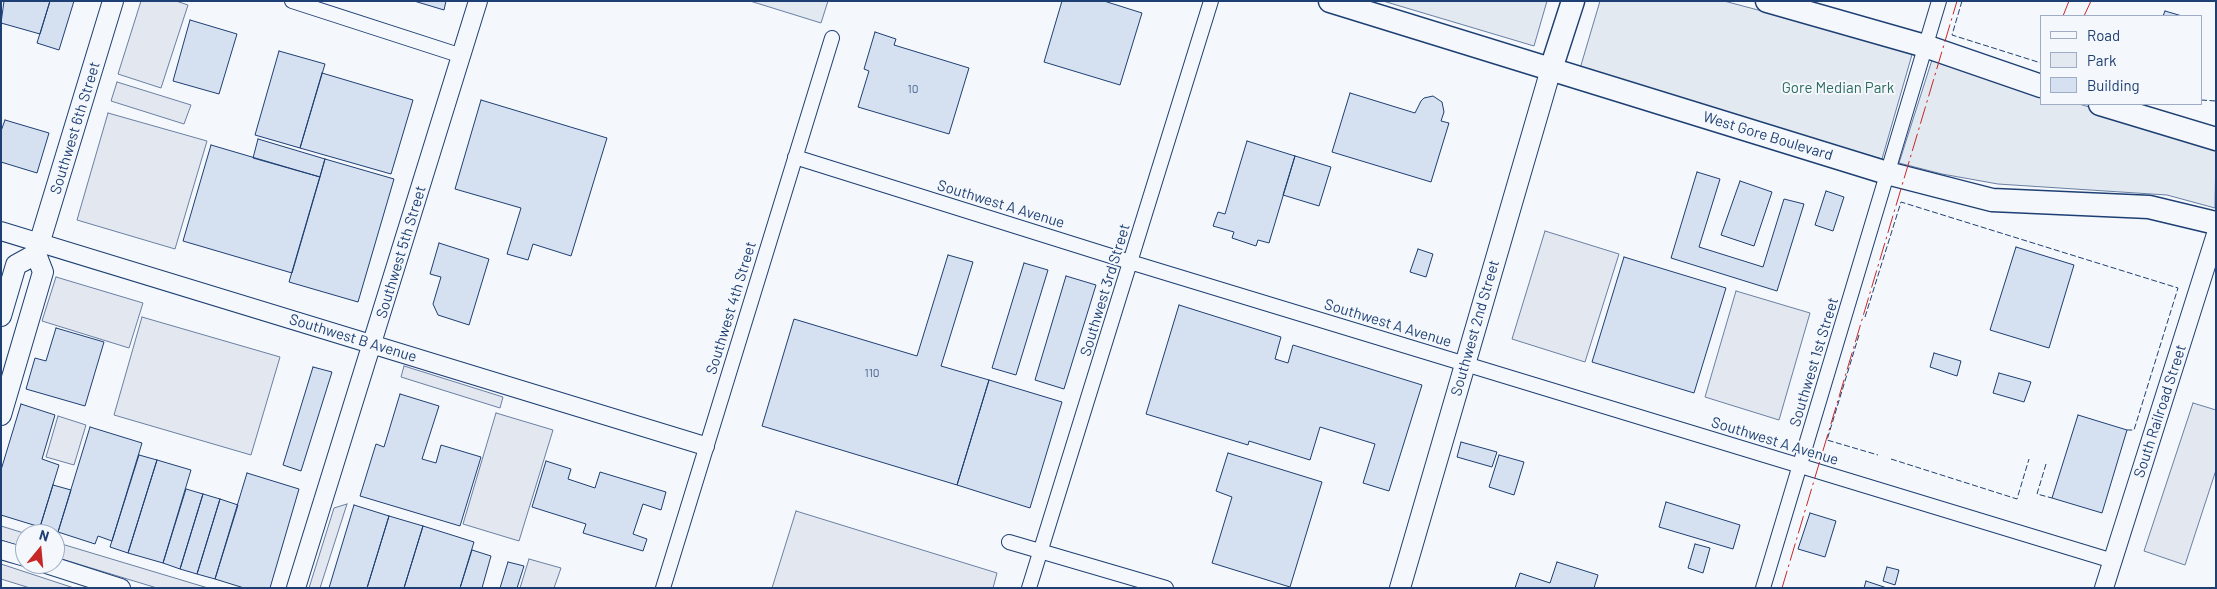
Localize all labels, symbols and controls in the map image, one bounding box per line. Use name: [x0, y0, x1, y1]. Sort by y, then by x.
legend: [2040, 15, 2202, 105]
text: Road: [2087, 26, 2120, 44]
text: Park: [2087, 51, 2116, 69]
street label: Southwest 6th Street: [46, 60, 104, 196]
text: Building: [2087, 76, 2140, 94]
park label: Gore Median Park: [1782, 79, 1894, 97]
house number: 10: [908, 82, 918, 96]
street label: West Gore Boulevard: [1701, 108, 1835, 164]
street label: Southwest A Avenue: [935, 176, 1067, 232]
street label: Southwest 5th Street: [372, 184, 430, 320]
street label: Southwest 3rd Street: [1076, 222, 1134, 358]
street label: Southwest 4th Street: [702, 239, 760, 377]
street label: Southwest 2nd Street: [1447, 258, 1503, 398]
street label: Southwest A Avenue: [1322, 295, 1454, 351]
street label: Southwest 1st Street: [1786, 295, 1842, 429]
street label: Southwest B Avenue: [287, 310, 419, 366]
street label: South Railroad Street: [2130, 342, 2190, 480]
house number: 110: [864, 366, 880, 380]
street label: Southwest A Avenue: [1709, 413, 1841, 469]
north arrow: [15, 524, 65, 574]
text: N: [37, 526, 51, 545]

